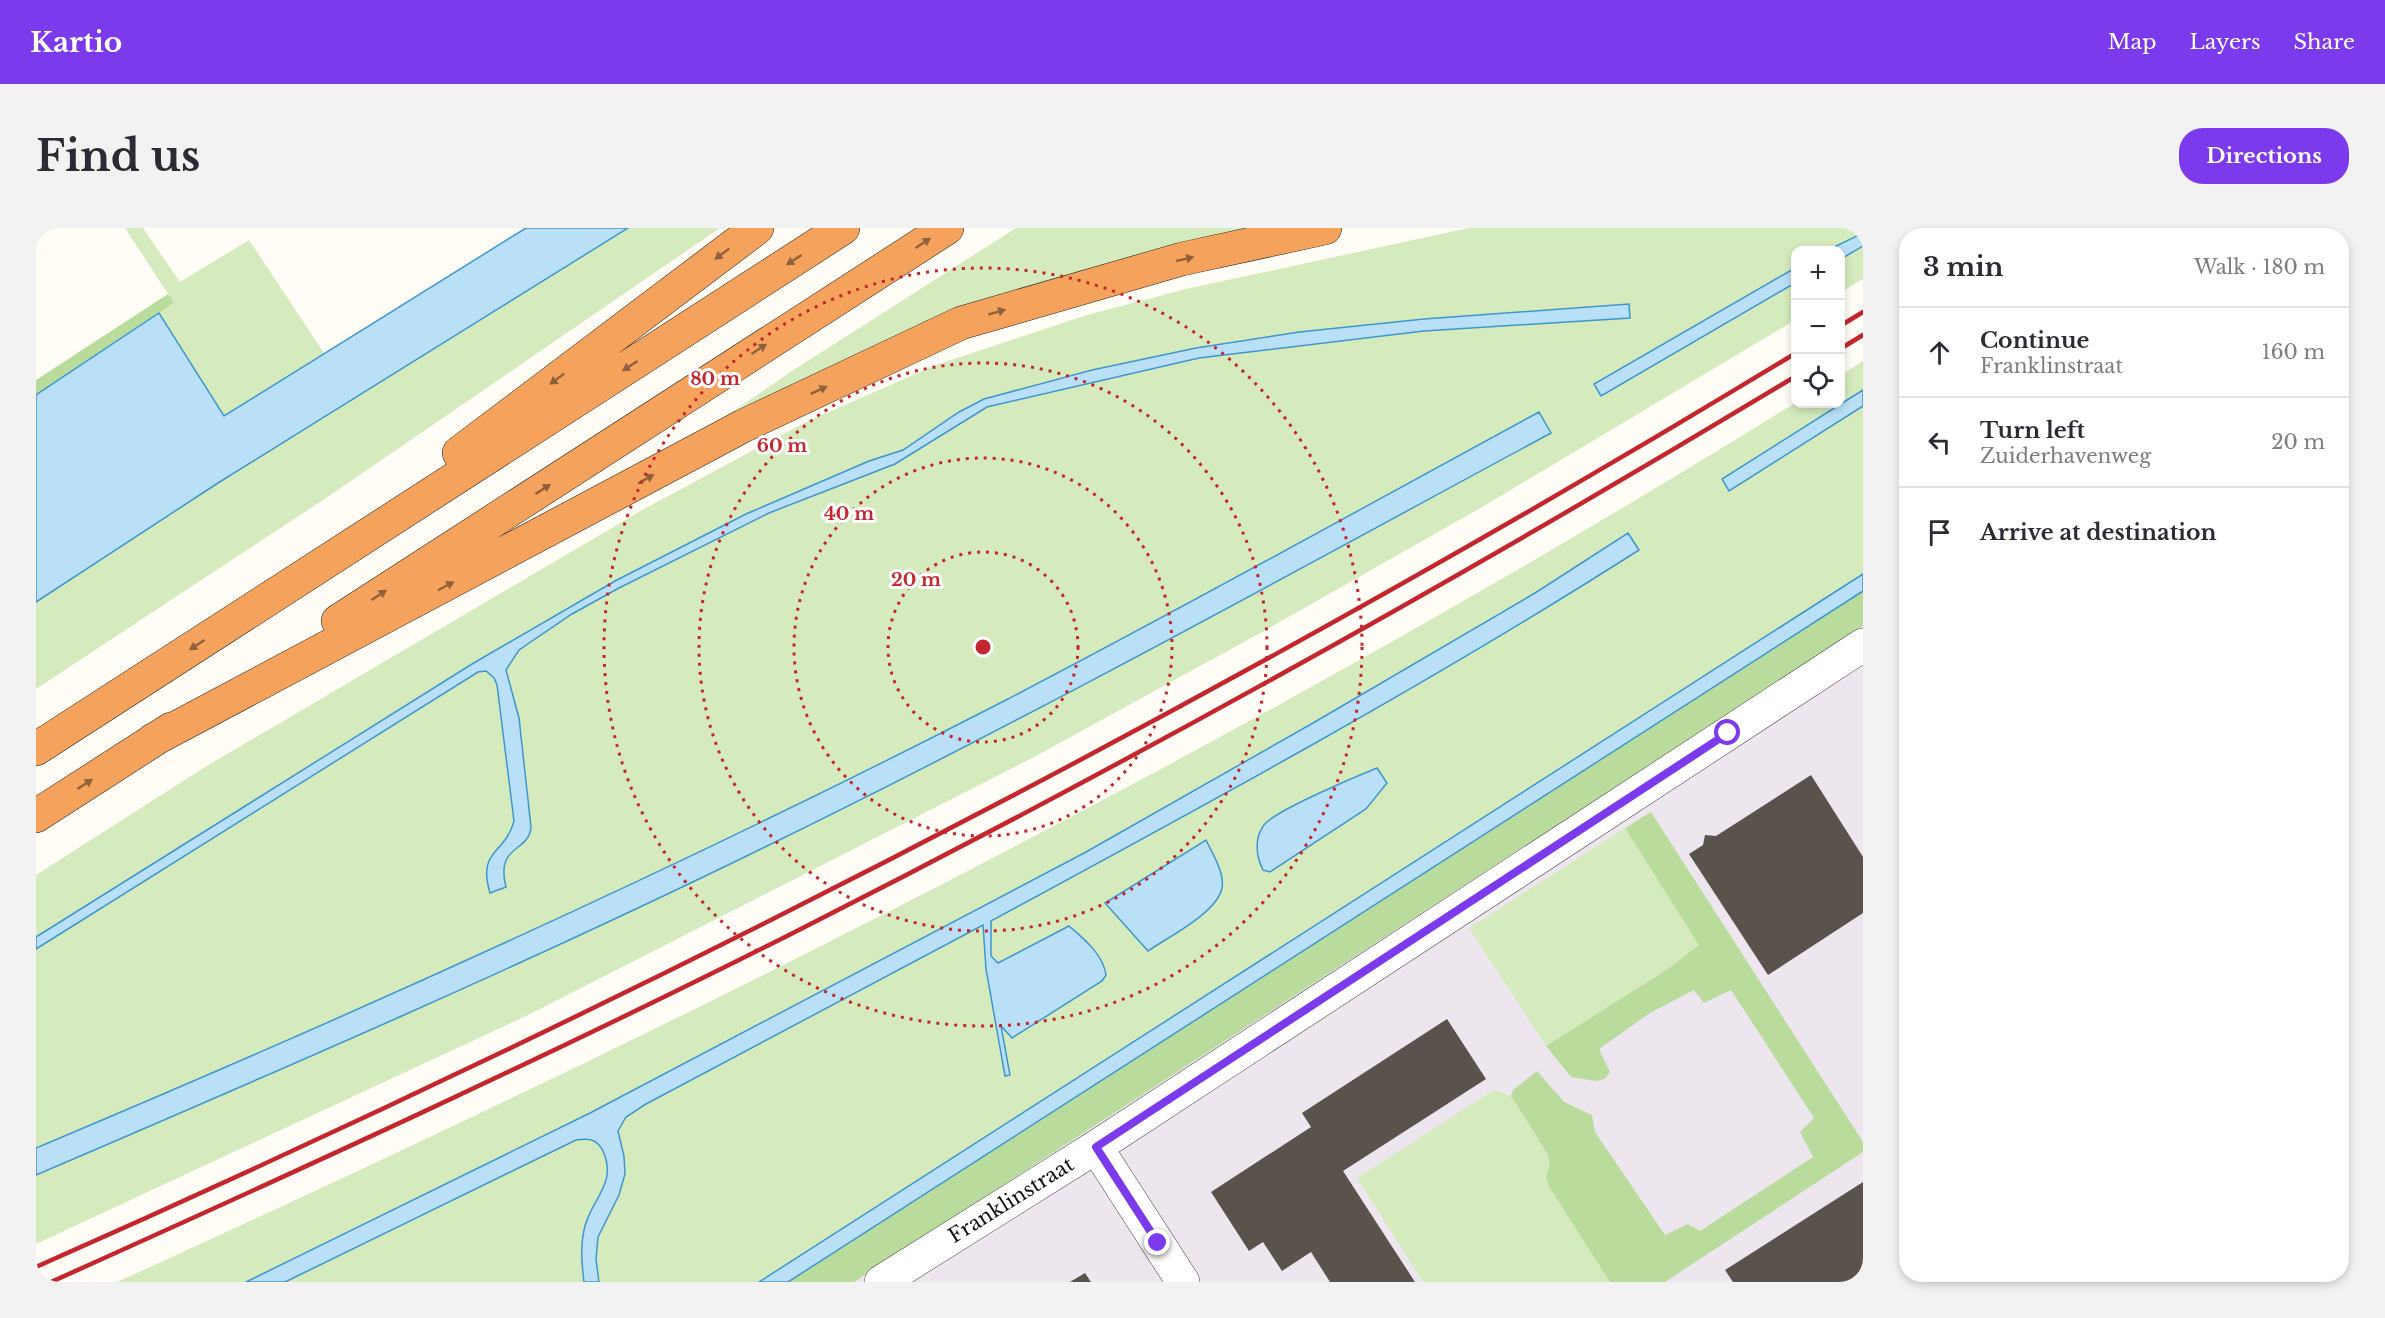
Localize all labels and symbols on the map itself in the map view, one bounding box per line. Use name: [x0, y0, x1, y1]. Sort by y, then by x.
one-way arrow: [915, 238, 931, 249]
one-way arrow: [714, 248, 730, 260]
one-way arrow: [1176, 253, 1194, 263]
one-way arrow: [786, 254, 802, 265]
one-way arrow: [988, 307, 1006, 316]
one-way arrow: [751, 344, 767, 355]
one-way arrow: [622, 360, 638, 371]
text: 80 m: [690, 368, 740, 390]
one-way arrow: [549, 372, 564, 384]
one-way arrow: [811, 386, 828, 395]
text: 60 m: [757, 435, 807, 457]
one-way arrow: [638, 474, 655, 484]
one-way arrow: [534, 483, 550, 495]
text: 40 m: [824, 503, 874, 525]
text: 20 m: [891, 569, 941, 591]
one-way arrow: [438, 581, 455, 591]
one-way arrow: [371, 589, 387, 600]
centre of rings: [973, 637, 993, 657]
one-way arrow: [189, 639, 206, 650]
route start: [1714, 719, 1740, 745]
one-way arrow: [77, 779, 93, 790]
street label: Franklinstraat: [944, 1152, 1078, 1248]
route end: [1144, 1229, 1170, 1255]

